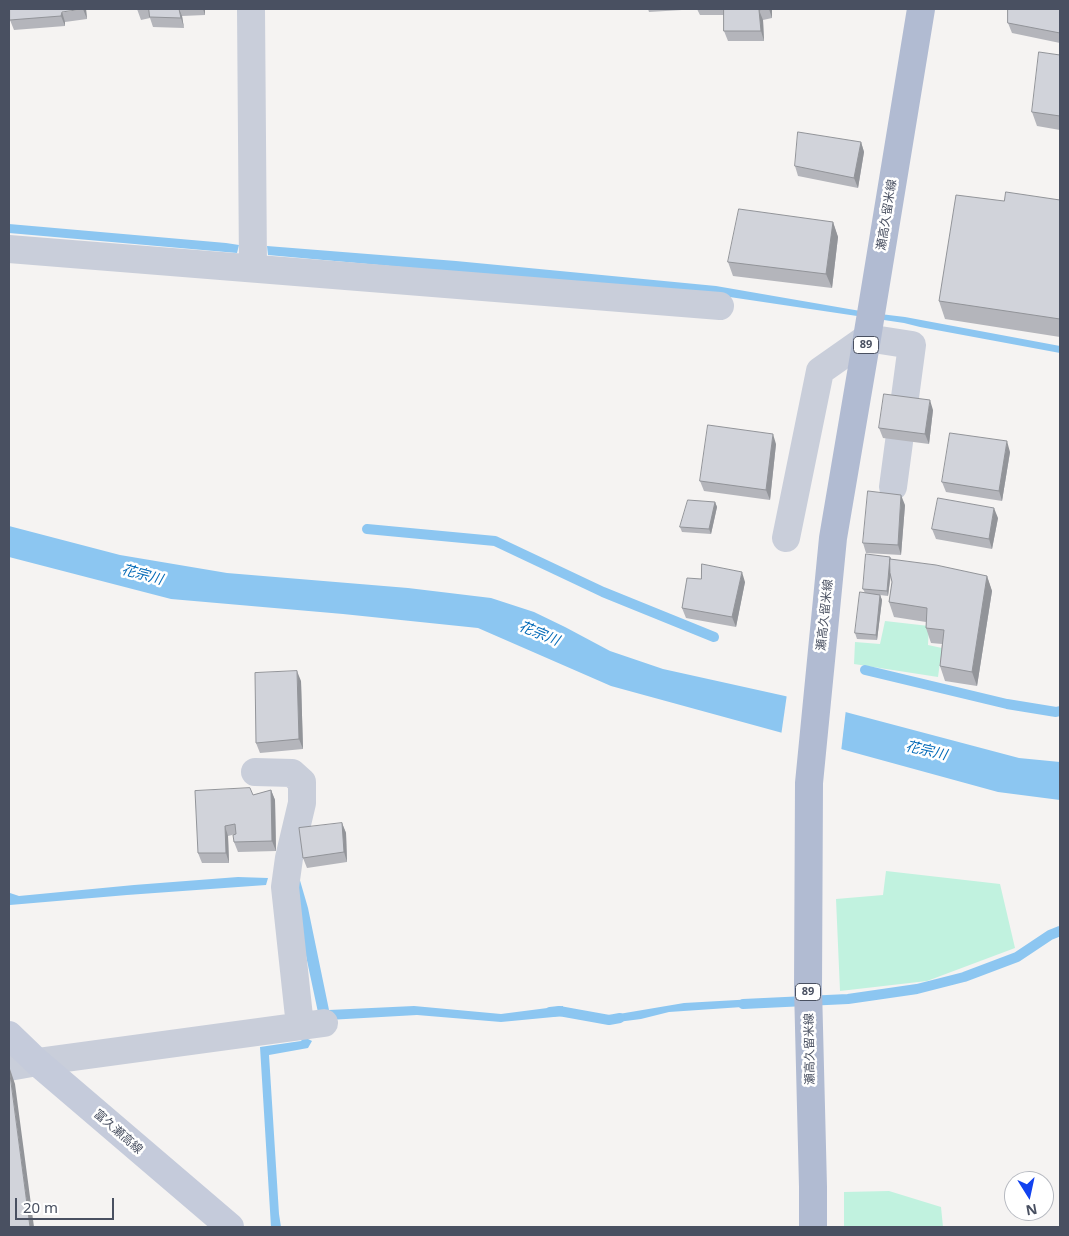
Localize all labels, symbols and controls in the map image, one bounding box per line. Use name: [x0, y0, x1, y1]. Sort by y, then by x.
street label: 瀬高久留米線: [874, 178, 900, 252]
road number: 89: [854, 336, 878, 354]
water label: 花宗川: [120, 561, 164, 589]
street label: 瀬高久留米線: [814, 578, 836, 652]
water label: 花宗川: [516, 618, 562, 650]
water label: 花宗川: [904, 738, 948, 764]
road number: 89: [796, 984, 820, 1000]
street label: 瀬高久留米線: [802, 1013, 818, 1085]
street label: 富久瀬高線: [91, 1107, 145, 1157]
north arrow: [1004, 1171, 1054, 1221]
scale bar: [18, 1188, 116, 1220]
text: 20 m: [23, 1197, 58, 1217]
text: N: [1024, 1200, 1039, 1221]

